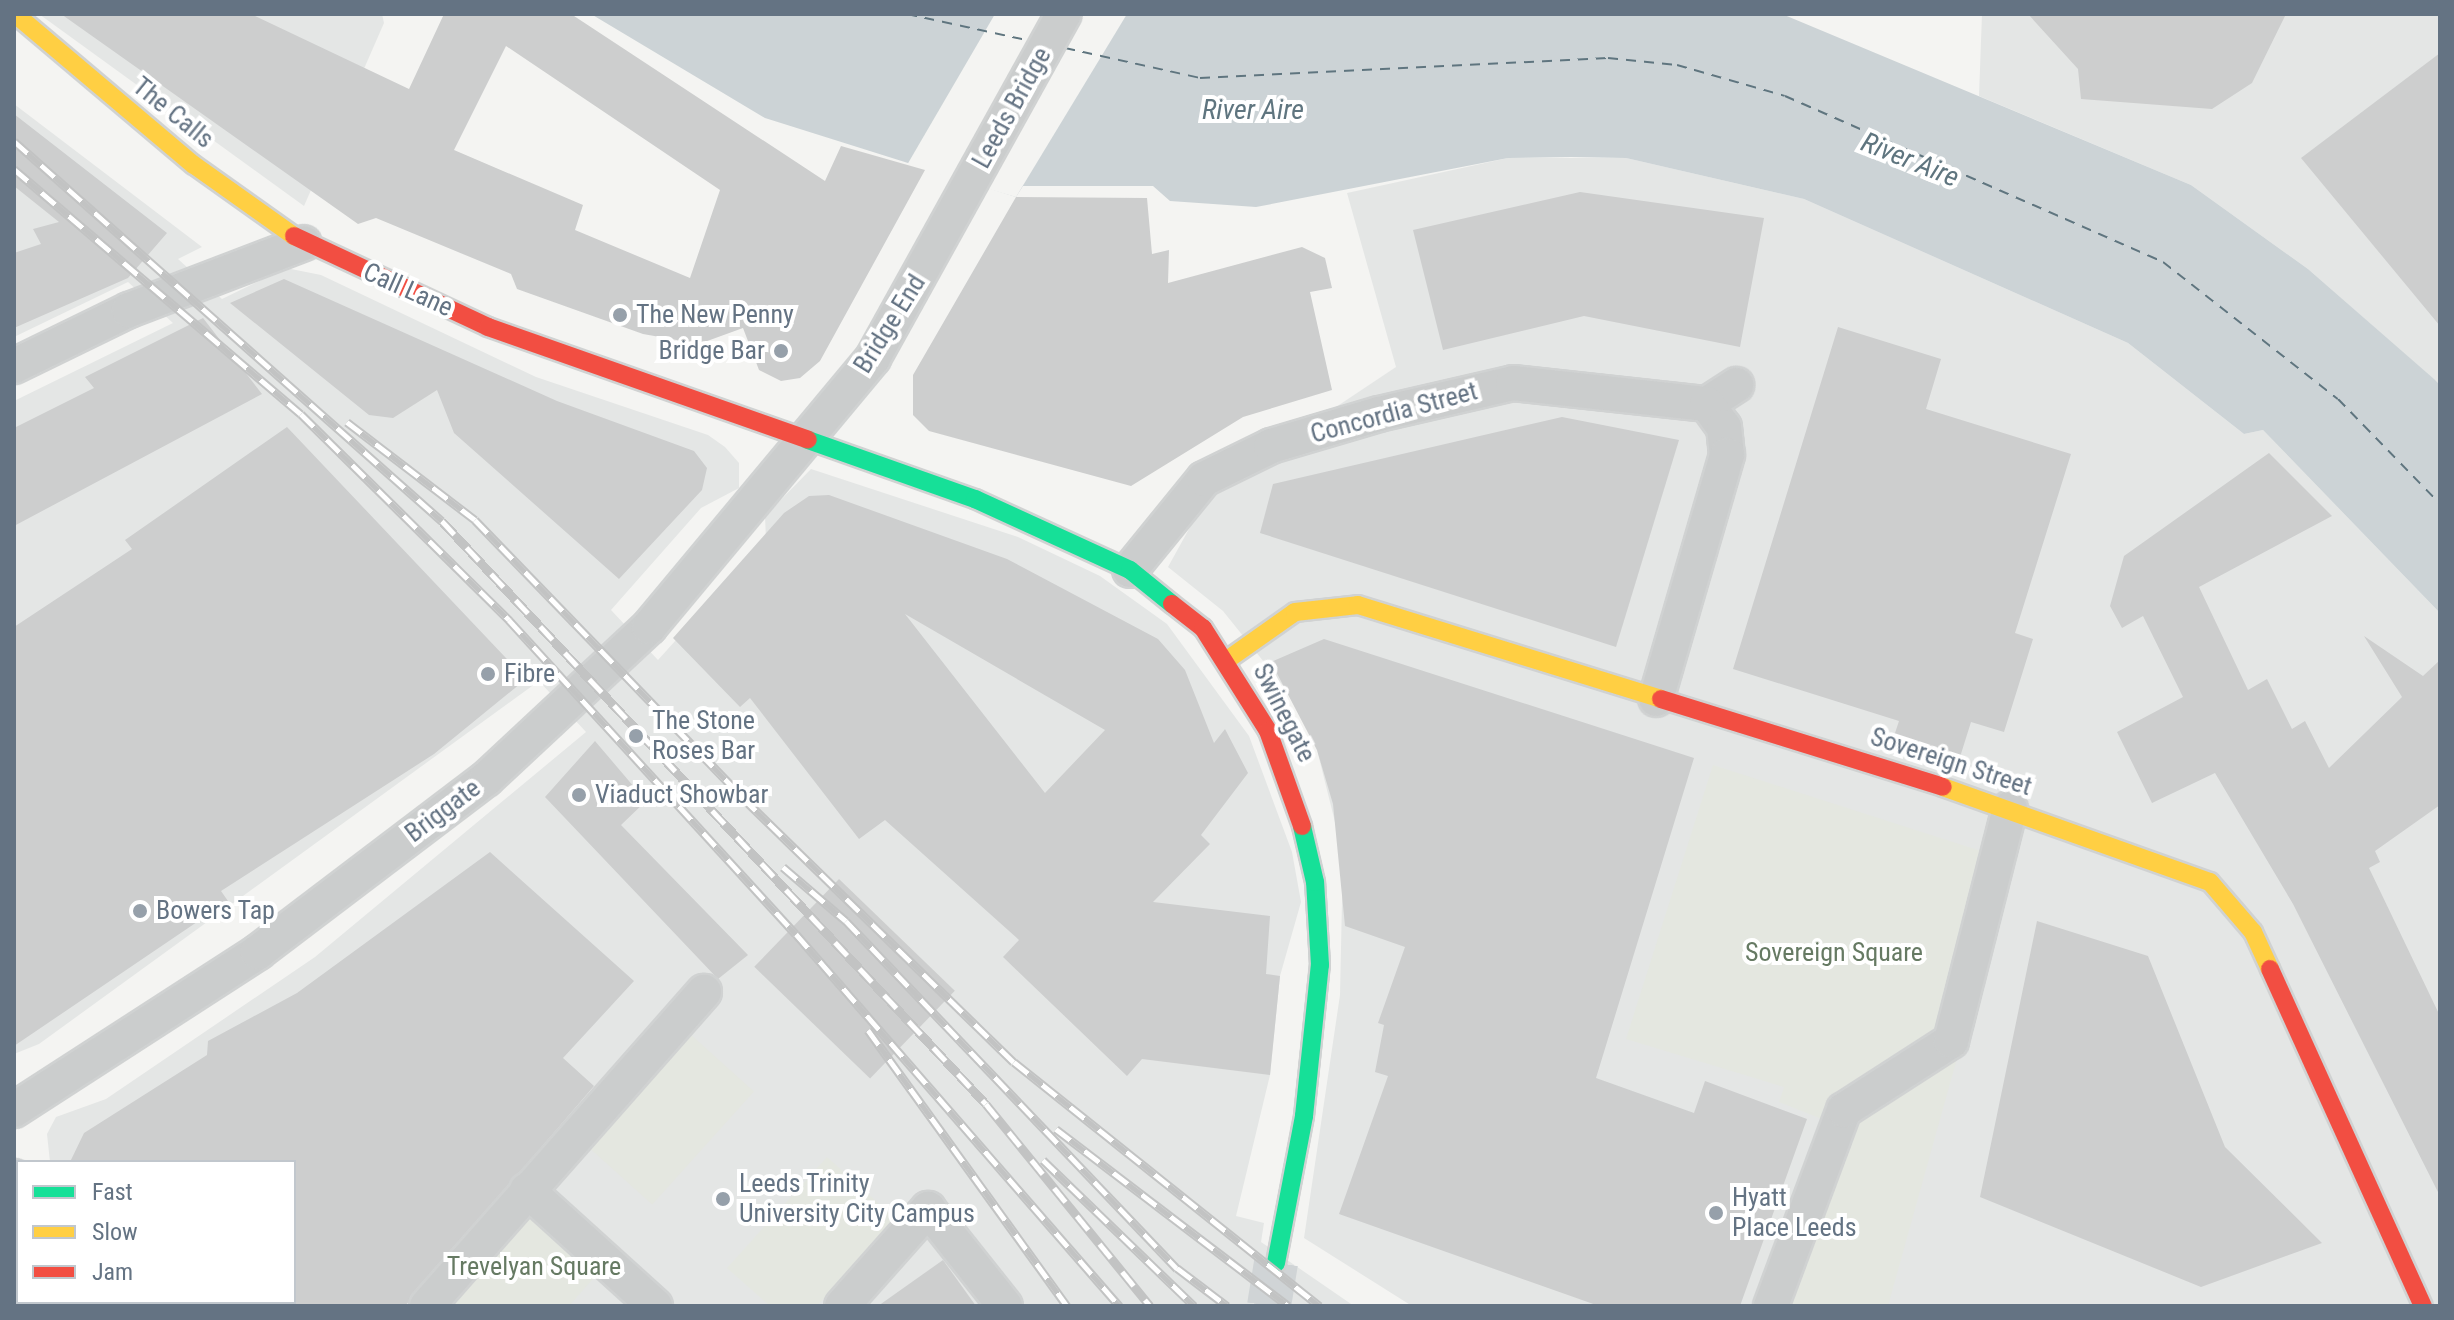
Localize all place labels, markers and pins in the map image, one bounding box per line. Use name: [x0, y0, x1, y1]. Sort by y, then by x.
place label: The New Penny: [636, 299, 794, 331]
marker: The New Penny: [611, 306, 629, 324]
place label: Bridge Bar: [658, 335, 765, 367]
marker: Bridge Bar: [772, 342, 790, 360]
place label: Fibre: [504, 658, 555, 690]
marker: Fibre: [479, 665, 497, 683]
place label: The Stone Roses Bar: [652, 705, 755, 766]
marker: The Stone Roses Bar: [627, 727, 645, 745]
place label: Viaduct Showbar: [595, 779, 768, 811]
marker: Viaduct Showbar: [570, 786, 588, 804]
place label: Bowers Tap: [156, 895, 275, 927]
marker: Bowers Tap: [131, 902, 149, 920]
place label: Leeds Trinity University City Campus: [739, 1168, 975, 1230]
place label: Hyatt Place Leeds: [1732, 1182, 1856, 1244]
marker: Leeds Trinity University City Campus: [714, 1190, 732, 1208]
marker: Hyatt Place Leeds: [1707, 1204, 1725, 1222]

